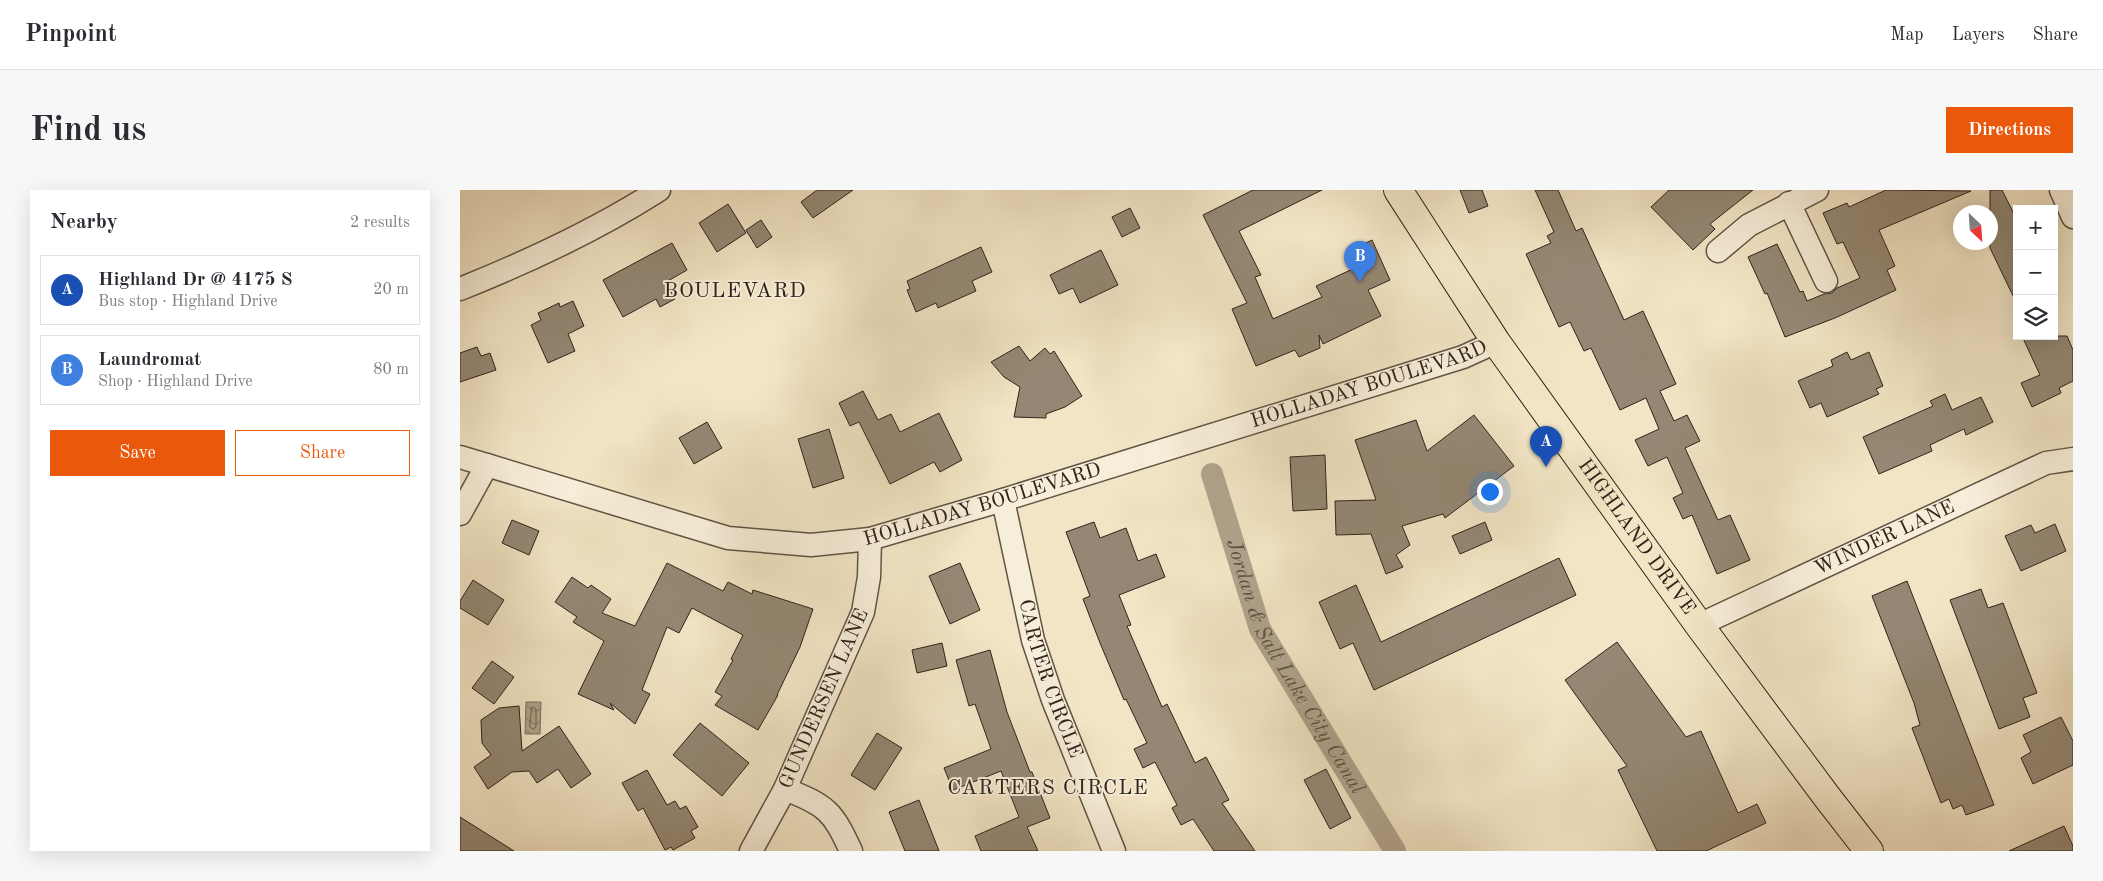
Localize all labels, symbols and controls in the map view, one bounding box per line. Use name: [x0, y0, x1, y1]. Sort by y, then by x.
text: Pinpoint: [25, 23, 117, 47]
text: Map: [1890, 26, 1924, 44]
text: Layers: [1952, 26, 2004, 44]
text: Share: [2032, 26, 2078, 44]
button: Directions: [1946, 107, 2073, 153]
text: Find us: [30, 113, 146, 148]
north arrow: [1953, 205, 1998, 250]
map controls: [2013, 205, 2058, 340]
button: +: [2013, 205, 2058, 250]
text: Nearby: [50, 212, 118, 233]
text: 2 results: [350, 215, 410, 231]
pin: B: [1344, 241, 1376, 282]
button: −: [2013, 250, 2058, 295]
text: Highland Dr @ 4175 S: [98, 271, 293, 290]
district label: BOULEVARD: [663, 281, 807, 302]
text: A: [61, 282, 73, 298]
text: 20 m: [373, 282, 409, 298]
text: Bus stop · Highland Drive: [98, 294, 278, 310]
button: layers: [2013, 295, 2058, 340]
street label: HOLLADAY BOULEVARD: [1249, 337, 1491, 432]
text: Laundromat: [98, 351, 201, 370]
text: B: [61, 362, 73, 378]
text: 80 m: [373, 362, 409, 378]
text: Shop · Highland Drive: [98, 374, 253, 390]
pin: A: [1530, 426, 1562, 467]
button: Save: [50, 430, 225, 476]
button: Share: [235, 430, 410, 476]
street label: HIGHLAND DRIVE: [1574, 456, 1698, 619]
street label: HOLLADAY BOULEVARD: [861, 460, 1104, 550]
your location: [1477, 479, 1503, 505]
street label: WINDER LANE: [1812, 497, 1958, 579]
water label: Jordan & Salt Lake City Canal: [1222, 537, 1368, 798]
street label: CARTER CIRCLE: [1015, 598, 1085, 761]
street label: GUNDERSEN LANE: [776, 606, 873, 792]
district label: CARTERS CIRCLE: [947, 778, 1149, 799]

